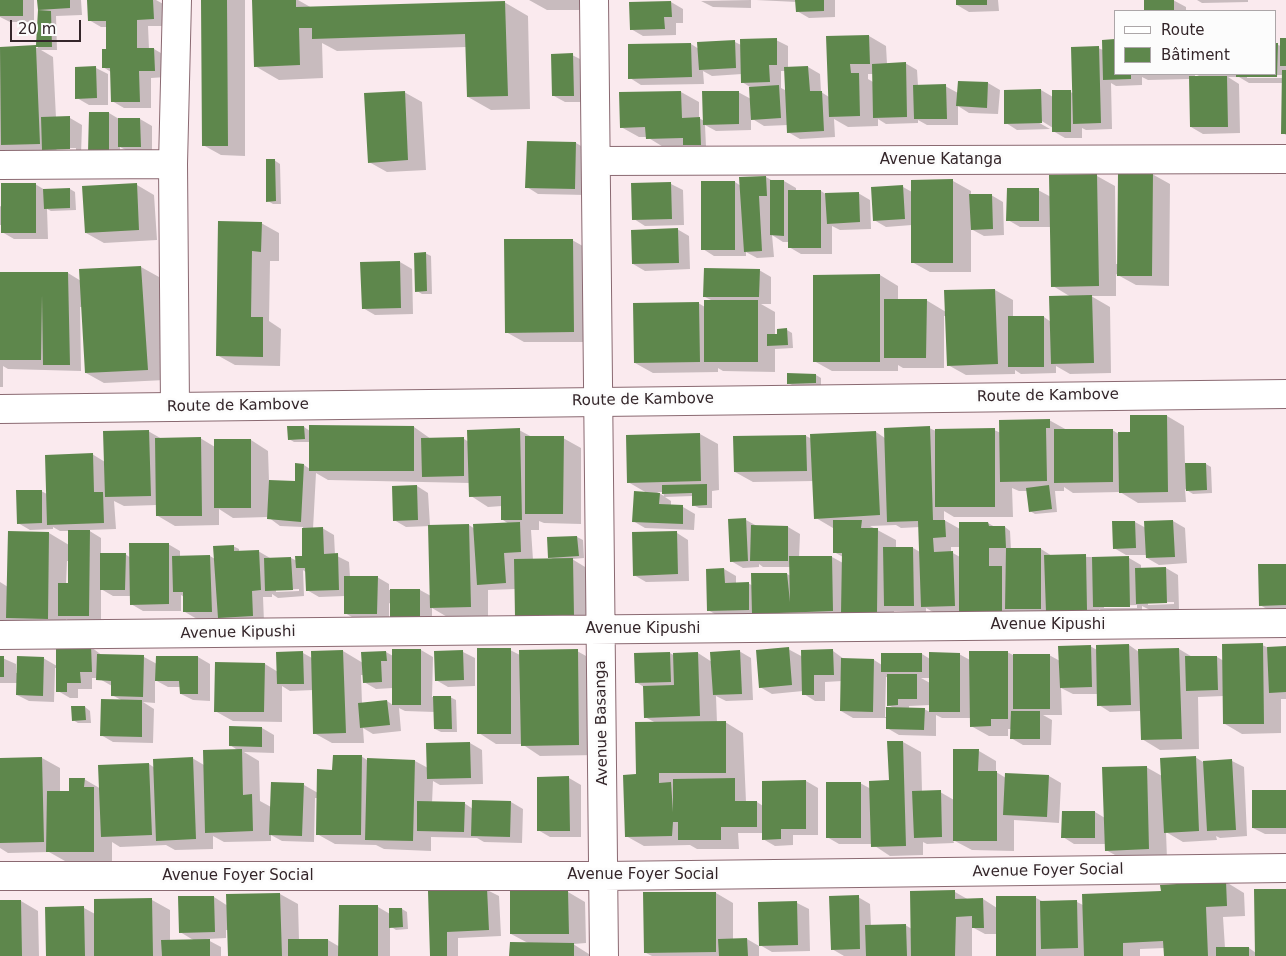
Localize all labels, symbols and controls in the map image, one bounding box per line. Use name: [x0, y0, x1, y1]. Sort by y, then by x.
scale bar: [12, 10, 84, 42]
legend: [1114, 10, 1276, 75]
text: 20 m: [18, 20, 56, 38]
text: Route: [1161, 21, 1205, 39]
text: Bâtiment: [1161, 46, 1230, 64]
street label: Avenue Katanga: [880, 151, 1002, 169]
street label: Route de Kambove: [977, 386, 1119, 406]
street label: Route de Kambove: [572, 390, 714, 410]
street label: Route de Kambove: [167, 396, 309, 416]
street label: Avenue Kipushi: [990, 616, 1106, 634]
street label: Avenue Kipushi: [585, 620, 701, 638]
street label: Avenue Kipushi: [180, 623, 296, 643]
street label: Avenue Basanga: [592, 660, 612, 786]
street label: Avenue Foyer Social: [972, 861, 1124, 881]
street label: Avenue Foyer Social: [567, 866, 719, 884]
street label: Avenue Foyer Social: [162, 867, 314, 885]

